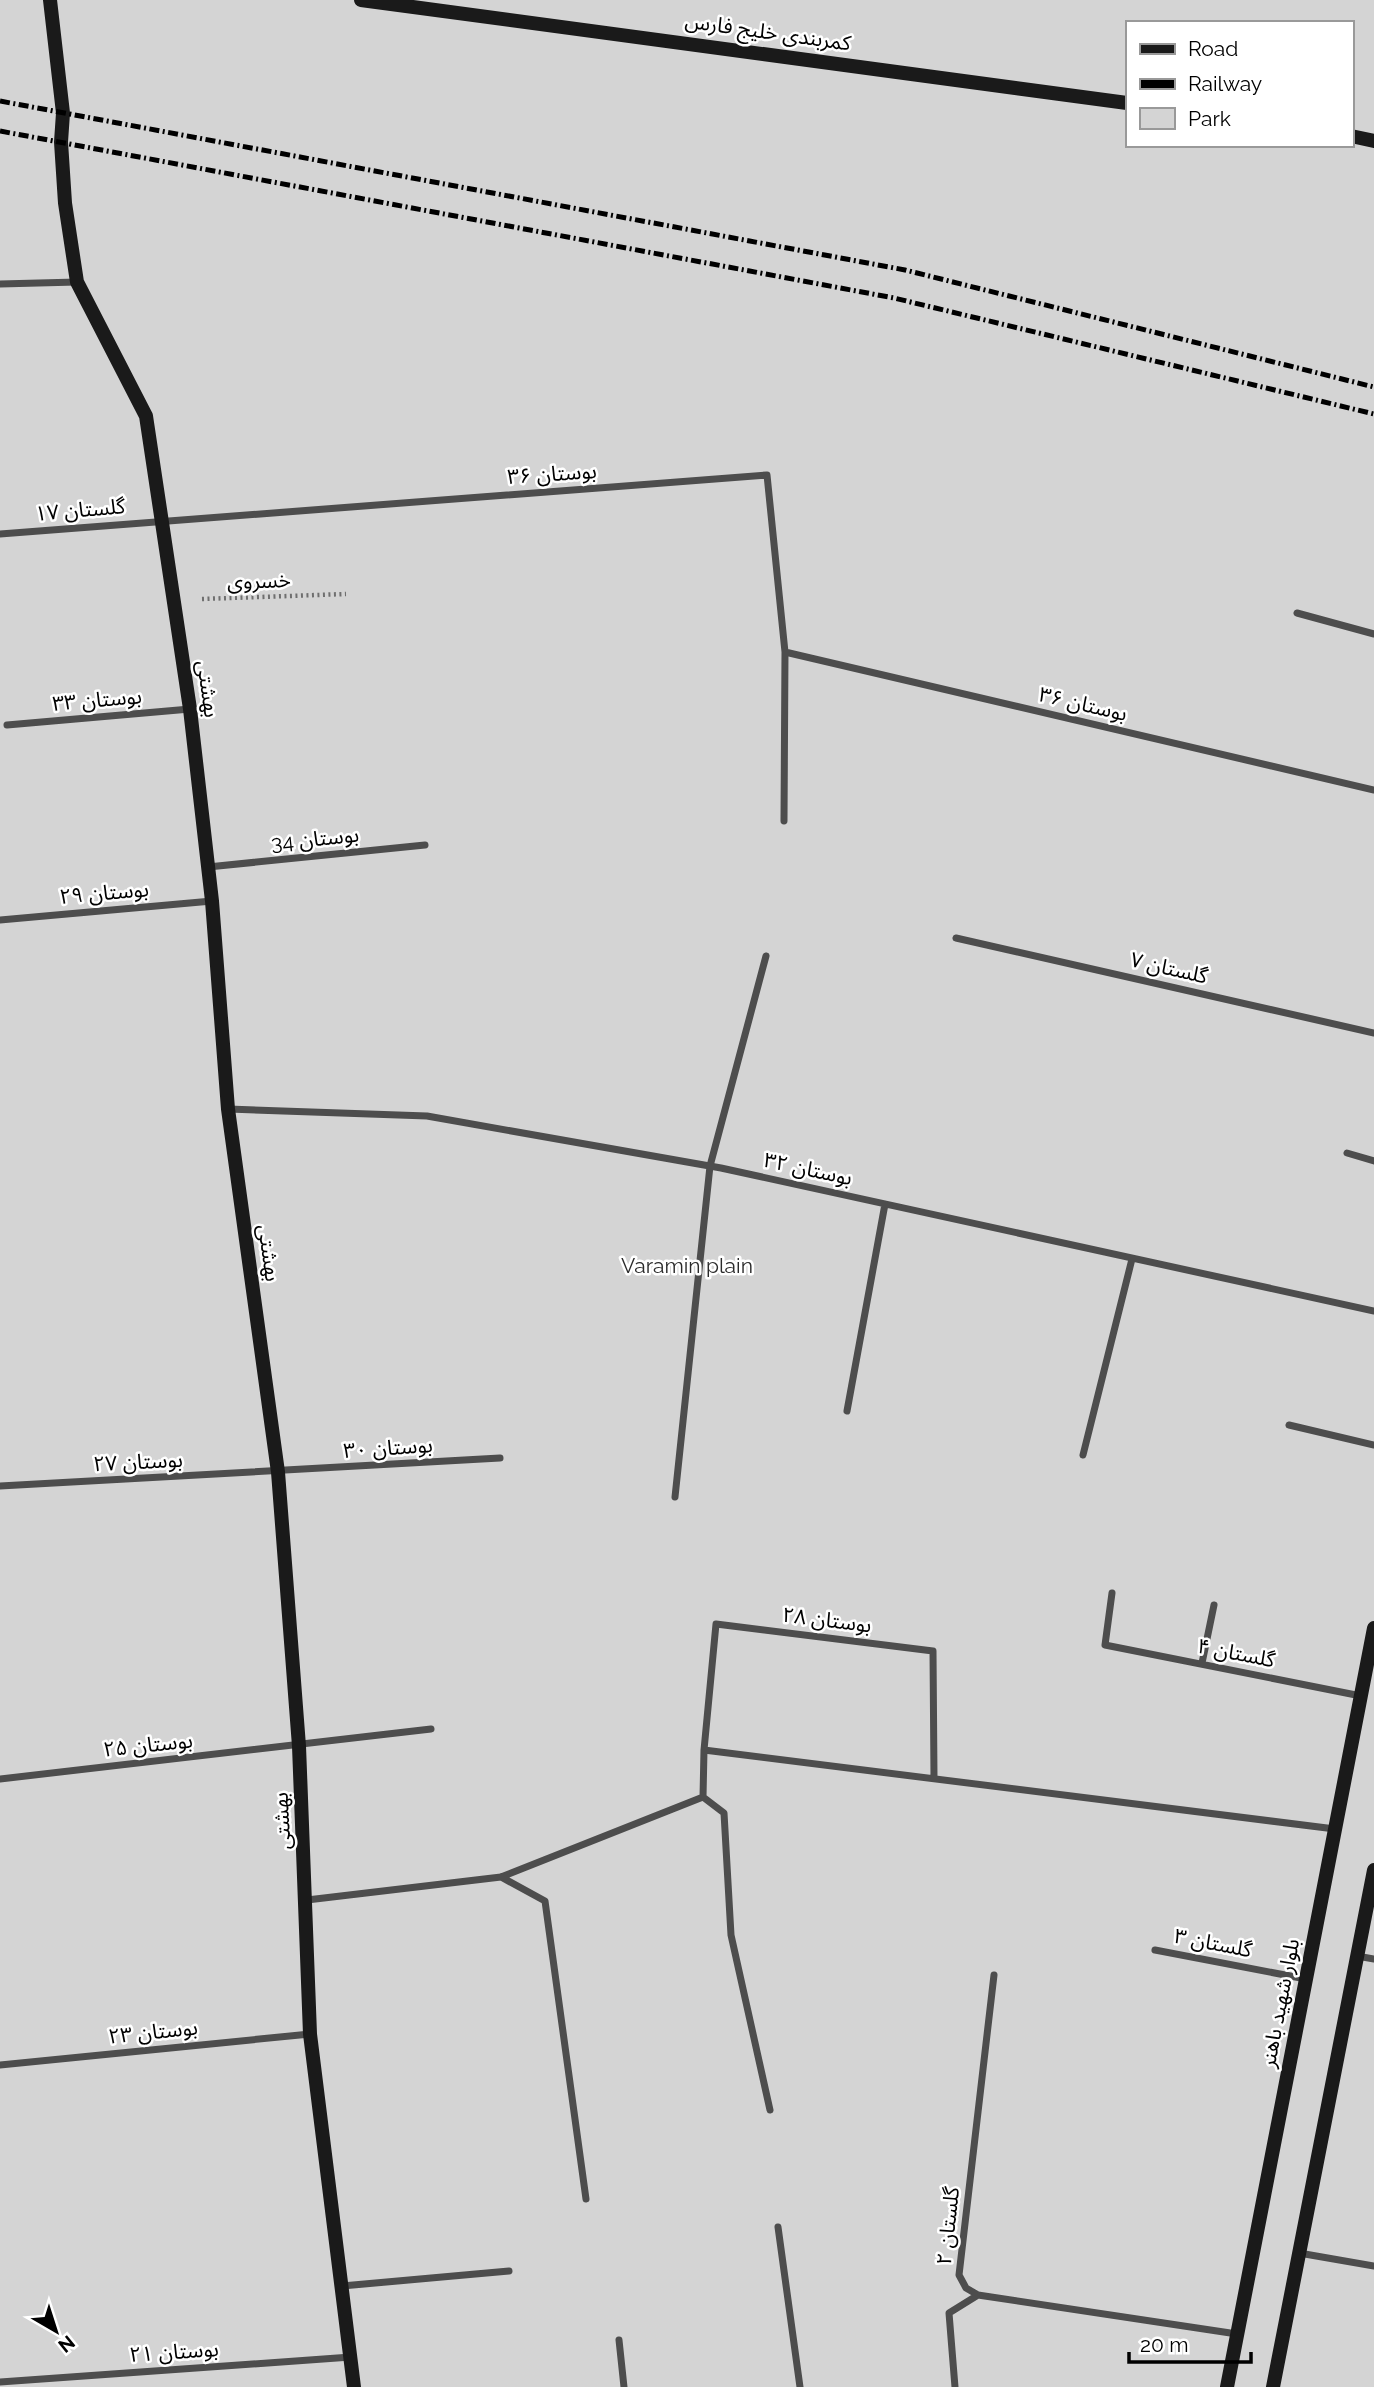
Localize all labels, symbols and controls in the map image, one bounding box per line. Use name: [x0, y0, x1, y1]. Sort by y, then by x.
street label: کمربندی خلیج فارس: [683, 7, 853, 59]
legend: [1126, 21, 1353, 147]
text: Road: [1188, 36, 1238, 61]
text: Railway: [1188, 71, 1262, 96]
text: Park: [1188, 106, 1231, 131]
street label: بوستان ۳۶: [506, 458, 598, 489]
street label: گلستان ۱۷: [34, 493, 126, 526]
street label: خسروی: [227, 567, 291, 594]
street label: بهشتی: [192, 659, 225, 719]
street label: بوستان ۳۶: [1037, 681, 1130, 726]
street label: بوستان ۳۳: [51, 683, 143, 716]
street label: بوستان 34: [270, 821, 360, 856]
street label: بوستان ۲۹: [58, 876, 150, 909]
street label: گلستان ۷: [1128, 947, 1211, 989]
street label: بوستان ۳۲: [762, 1147, 855, 1190]
street label: بهشتی: [253, 1223, 286, 1283]
park label: Varamin plain: [621, 1253, 753, 1278]
street label: بوستان ۳۰: [342, 1432, 434, 1463]
street label: بوستان ۲۷: [93, 1447, 183, 1476]
street label: بوستان ۲۸: [781, 1602, 873, 1637]
street label: گلستان ۴: [1195, 1633, 1277, 1672]
street label: بوستان ۲۵: [102, 1727, 194, 1762]
street label: بهشتی: [268, 1792, 295, 1850]
street label: گلستان ۳: [1172, 1923, 1254, 1962]
street label: بلوار شهید باهنر: [1255, 1936, 1304, 2070]
street label: بوستان ۲۳: [107, 2014, 199, 2049]
street label: گلستان ۲: [931, 2185, 964, 2266]
north arrow: [21, 2296, 91, 2366]
scale bar: [1129, 2320, 1252, 2364]
text: N: [54, 2331, 79, 2357]
text: 20 m: [1140, 2332, 1188, 2357]
street label: بوستان ۲۱: [128, 2336, 220, 2367]

